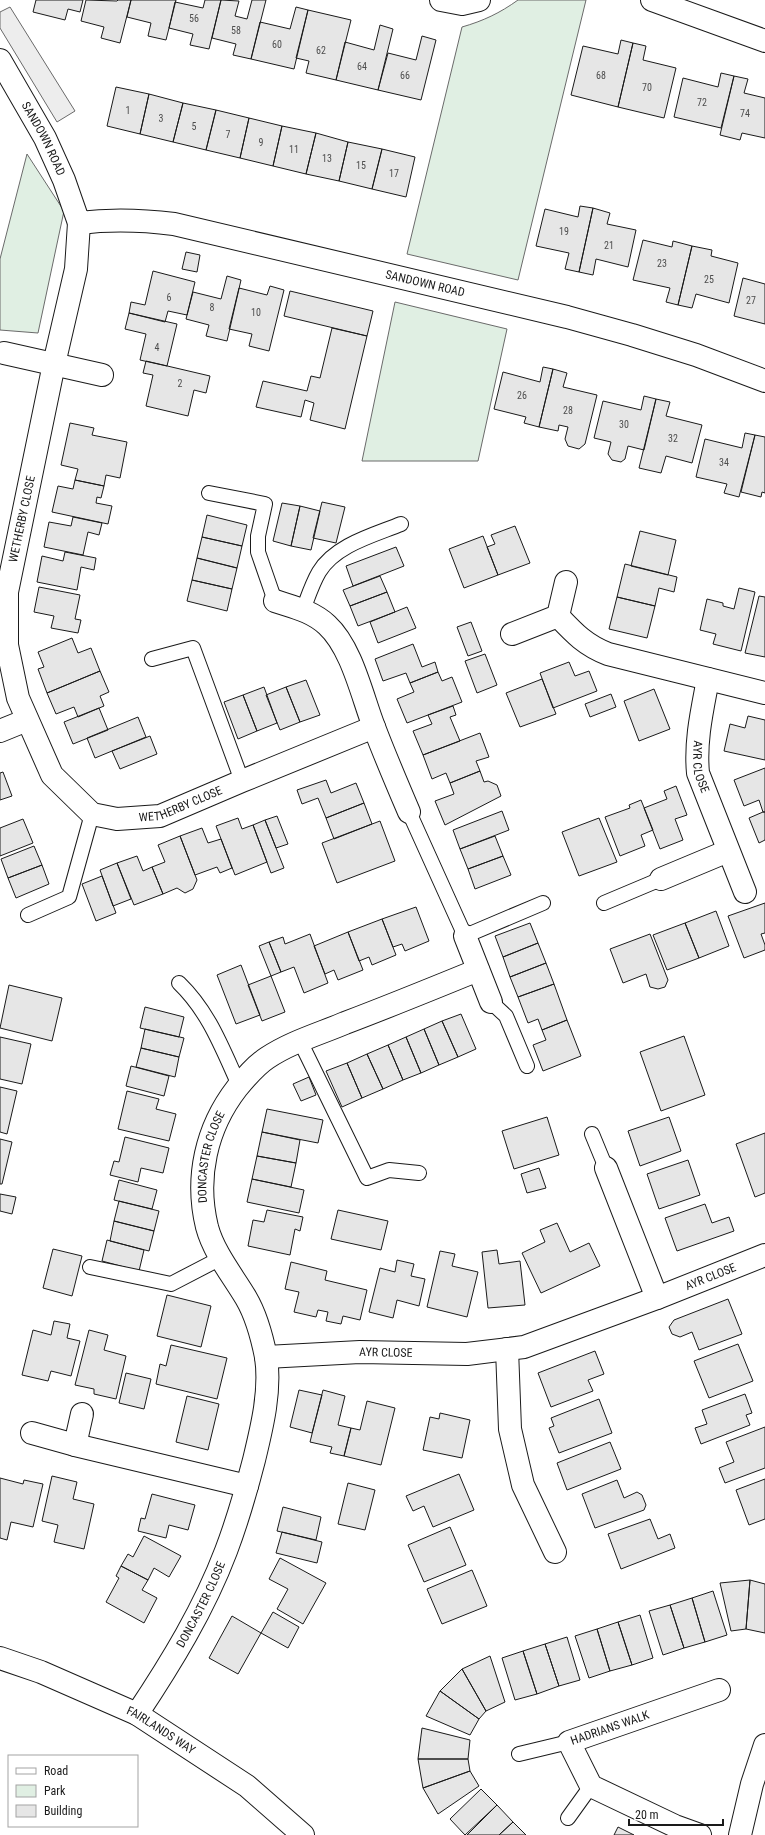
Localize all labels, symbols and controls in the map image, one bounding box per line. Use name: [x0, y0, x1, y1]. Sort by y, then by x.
house number: 56: [189, 13, 199, 24]
house number: 58: [231, 25, 241, 36]
house number: 60: [272, 39, 282, 50]
house number: 62: [316, 45, 326, 56]
house number: 64: [357, 61, 367, 72]
house number: 66: [400, 70, 410, 81]
house number: 68: [596, 70, 606, 81]
house number: 70: [642, 82, 652, 93]
house number: 72: [697, 97, 707, 108]
street label: SANDOWN ROAD: [19, 99, 68, 178]
house number: 1: [126, 105, 130, 116]
house number: 74: [740, 108, 750, 119]
house number: 3: [159, 113, 164, 124]
house number: 5: [192, 121, 197, 132]
house number: 7: [226, 129, 231, 140]
house number: 9: [259, 137, 264, 148]
house number: 11: [289, 144, 299, 155]
house number: 13: [322, 153, 332, 164]
house number: 15: [356, 160, 366, 171]
house number: 17: [389, 168, 399, 179]
house number: 19: [559, 226, 569, 237]
house number: 21: [604, 240, 614, 251]
house number: 23: [657, 258, 667, 269]
street label: SANDOWN ROAD: [384, 267, 466, 300]
house number: 25: [704, 274, 714, 285]
house number: 6: [167, 292, 172, 303]
house number: 27: [746, 295, 756, 306]
house number: 8: [210, 302, 215, 313]
house number: 10: [251, 307, 261, 318]
house number: 4: [155, 342, 160, 353]
house number: 2: [178, 378, 183, 389]
house number: 26: [517, 390, 527, 401]
house number: 28: [563, 405, 573, 416]
house number: 30: [619, 419, 629, 430]
house number: 32: [668, 433, 678, 444]
house number: 34: [719, 457, 729, 468]
street label: WETHERBY CLOSE: [6, 474, 38, 564]
street label: AYR CLOSE: [690, 740, 712, 795]
street label: WETHERBY CLOSE: [138, 783, 224, 824]
street label: DONCASTER CLOSE: [195, 1109, 228, 1204]
street label: AYR CLOSE: [683, 1260, 738, 1293]
street label: AYR CLOSE: [359, 1345, 413, 1360]
street label: DONCASTER CLOSE: [173, 1559, 228, 1650]
street label: FAIRLANDS WAY: [125, 1703, 199, 1758]
street label: HADRIANS WALK: [569, 1708, 651, 1748]
legend: [8, 1755, 138, 1827]
text: Road: [44, 1764, 68, 1778]
text: Park: [44, 1784, 66, 1798]
scale bar: [629, 1801, 723, 1827]
text: Building: [44, 1804, 82, 1818]
text: 20 m: [635, 1808, 659, 1822]

